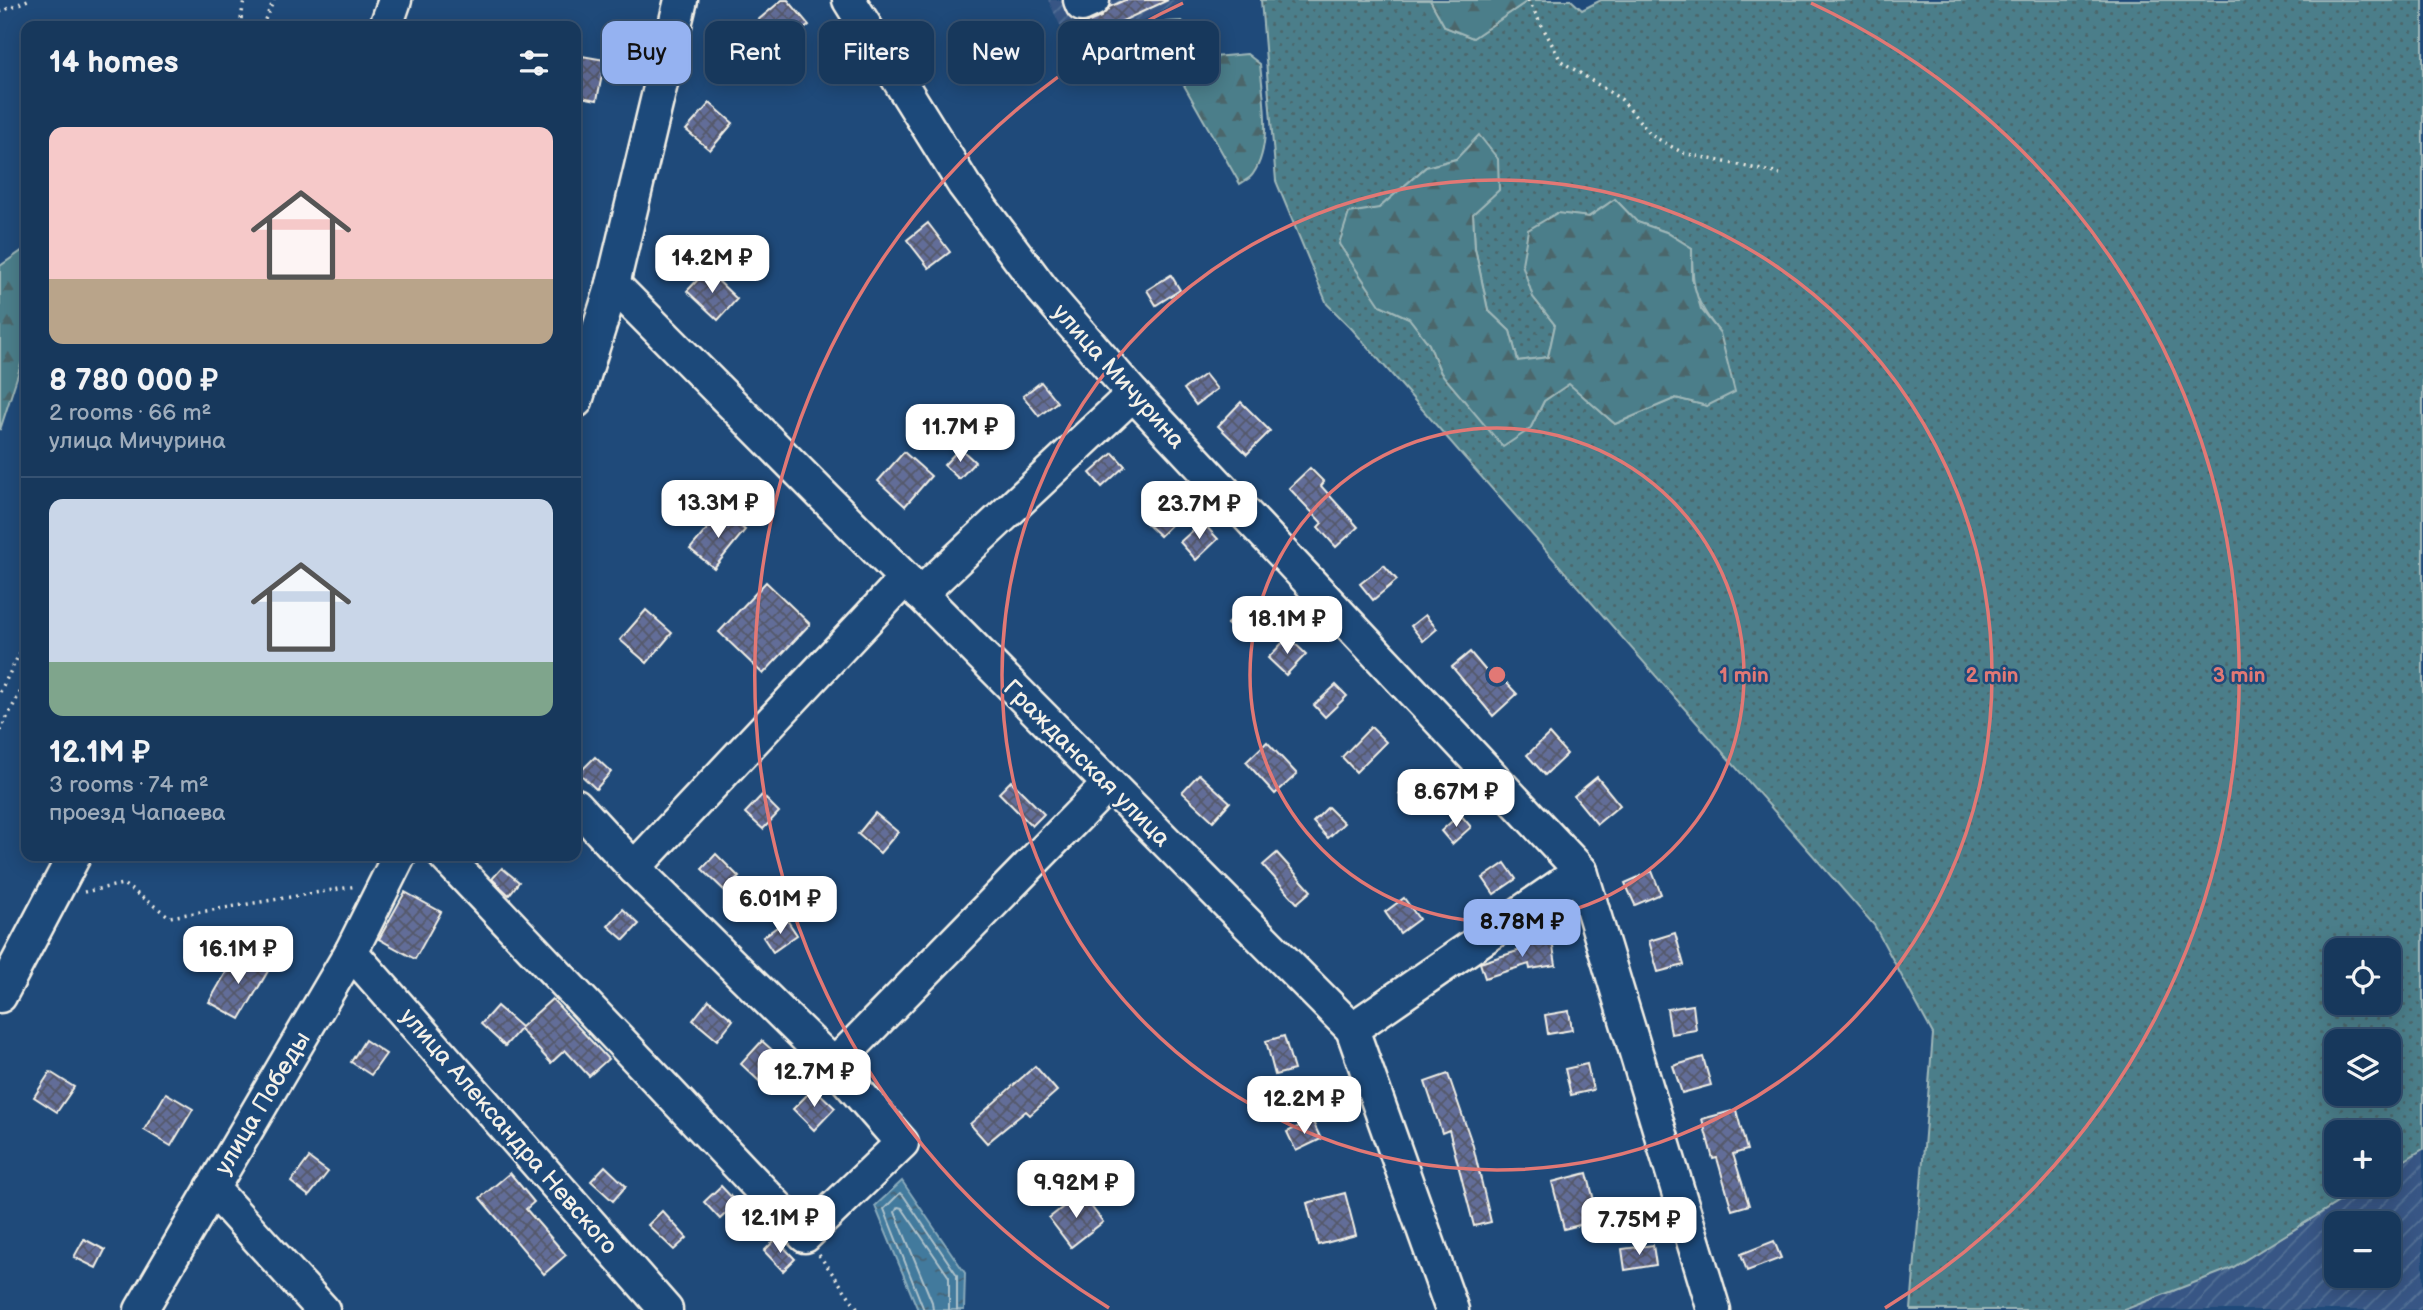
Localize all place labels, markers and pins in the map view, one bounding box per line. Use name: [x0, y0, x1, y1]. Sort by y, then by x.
pin: 14.2M ₽: [647, 236, 777, 295]
pin: 11.7M ₽: [895, 405, 1025, 464]
pin: 13.3M ₽: [653, 480, 783, 540]
pin: 23.7M ₽: [1134, 482, 1264, 541]
pin: 18.1M ₽: [1222, 596, 1352, 656]
centre of rings: [1485, 663, 1509, 687]
pin: 8.67M ₽: [1391, 770, 1521, 829]
pin: 6.01M ₽: [715, 876, 845, 936]
pin: 8.78M ₽: [1457, 900, 1587, 959]
pin: 16.1M ₽: [173, 926, 303, 986]
pin: 12.7M ₽: [749, 1050, 879, 1109]
pin: 12.2M ₽: [1239, 1076, 1369, 1136]
pin: 9.92M ₽: [1011, 1160, 1141, 1220]
pin: 12.1M ₽: [715, 1196, 845, 1255]
pin: 7.75M ₽: [1574, 1198, 1704, 1257]

